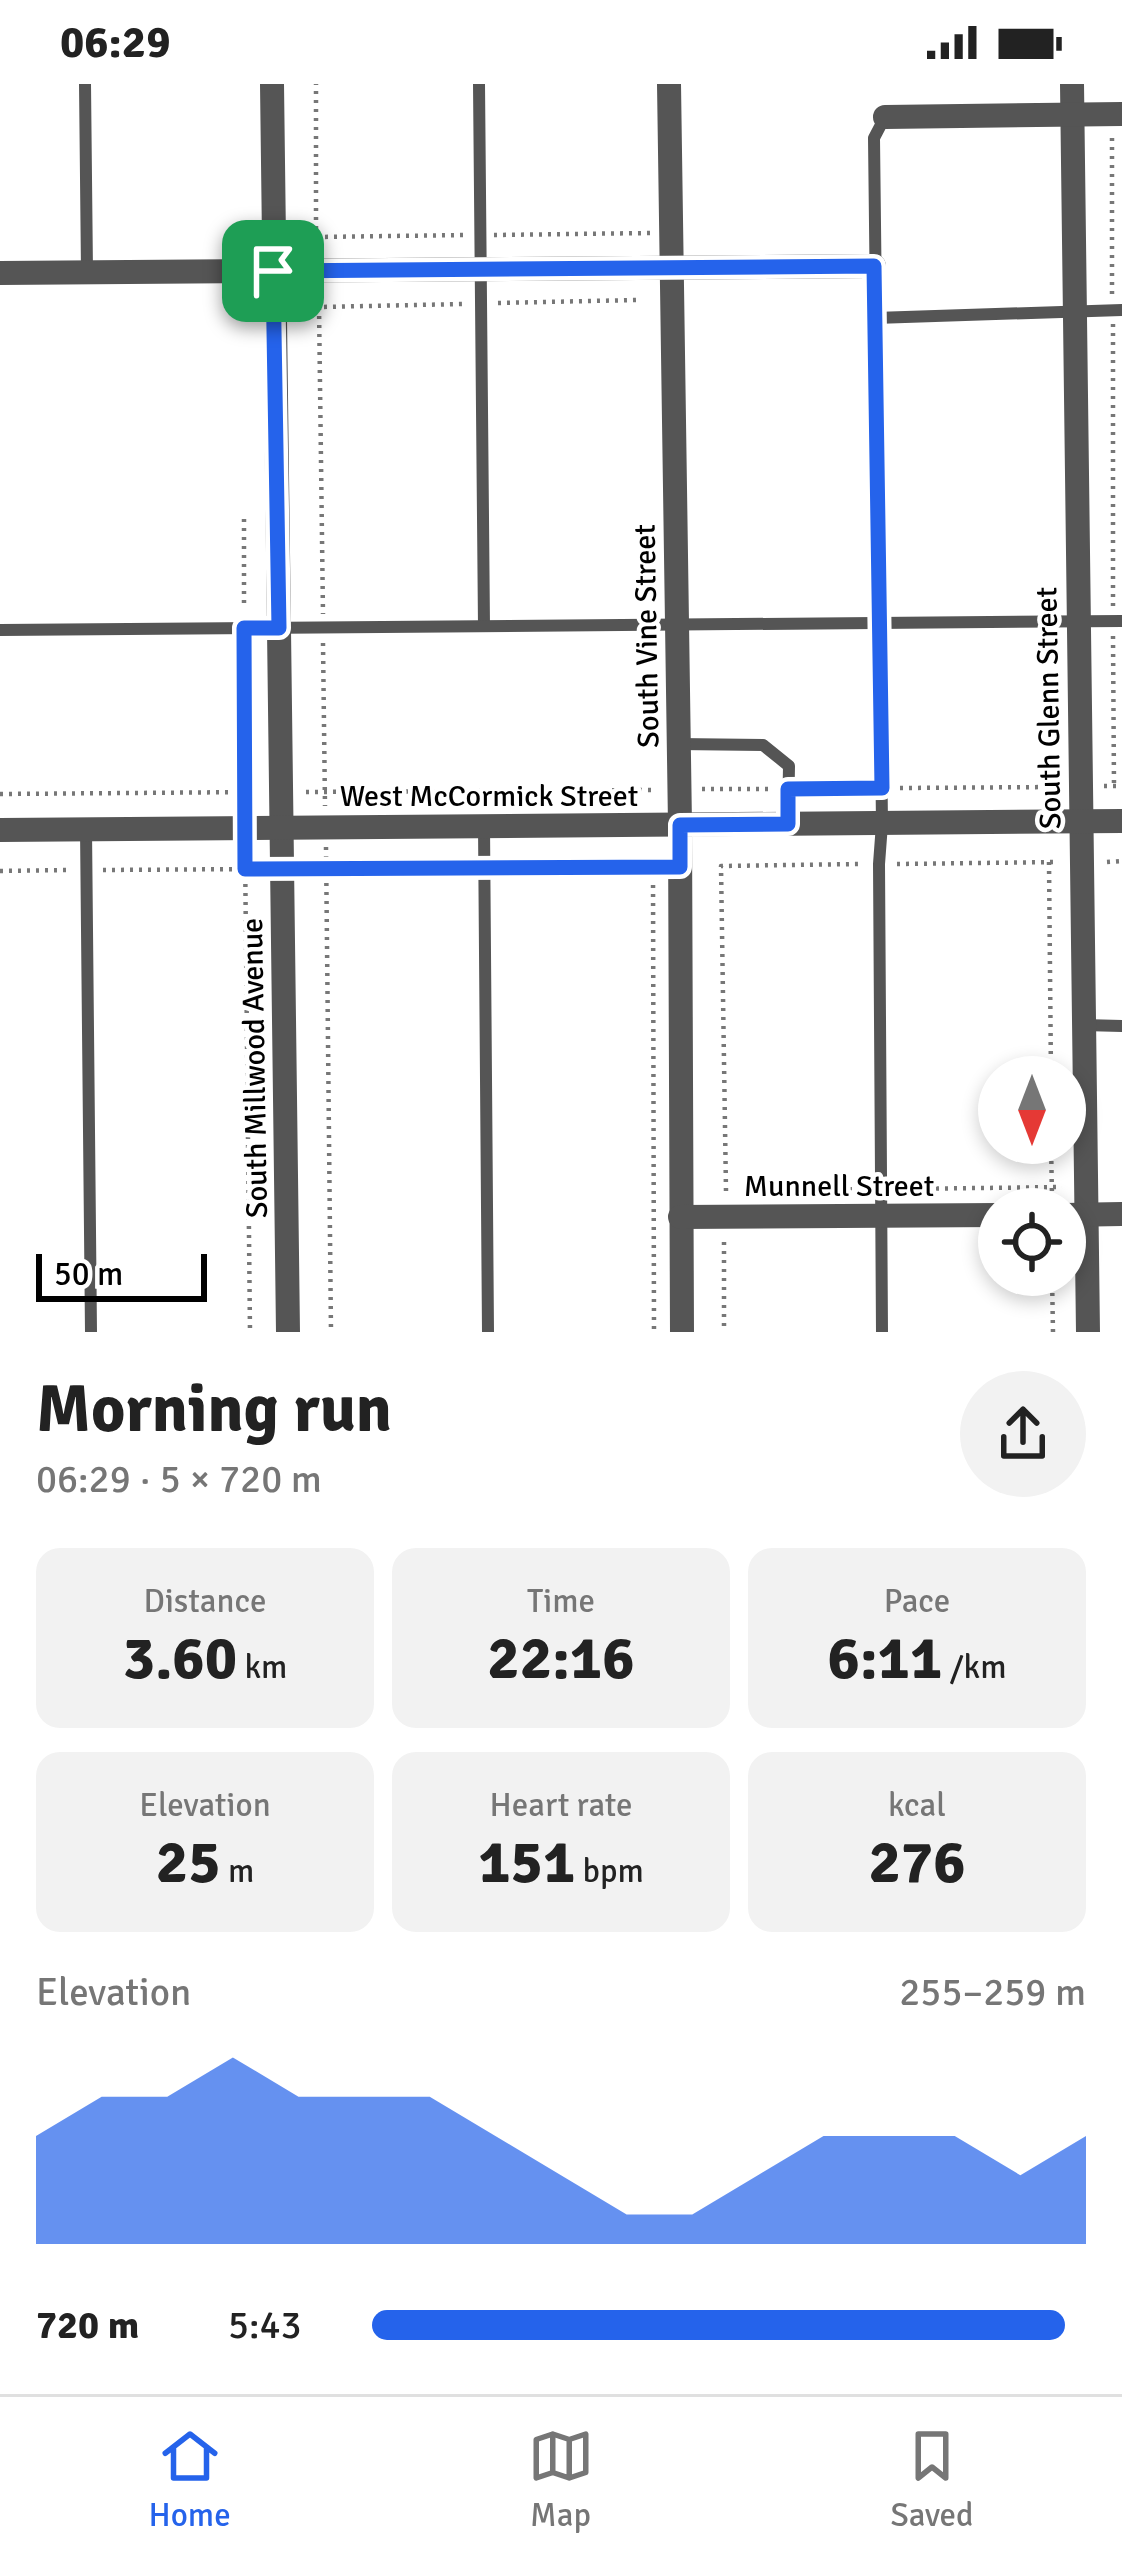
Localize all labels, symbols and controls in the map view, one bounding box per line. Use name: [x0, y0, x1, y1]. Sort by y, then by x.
text: 06:29: [60, 15, 170, 70]
pin: [222, 220, 324, 322]
icon: arrive: [240, 238, 306, 304]
street label: South Vine Street: [627, 524, 667, 748]
street label: South Glenn Street: [1028, 586, 1070, 830]
street label: West McCormick Street: [340, 778, 638, 815]
street label: South Millwood Avenue: [234, 918, 276, 1218]
north arrow: [978, 1056, 1086, 1164]
map controls: [978, 1056, 1086, 1296]
street label: Munnell Street: [744, 1168, 934, 1205]
button: locate: [978, 1188, 1086, 1296]
scale bar: [36, 1248, 207, 1301]
text: 50 m: [54, 1254, 123, 1295]
text: Morning run: [36, 1369, 392, 1450]
button: share: [960, 1371, 1086, 1497]
text: 06:29 · 5 × 720 m: [36, 1455, 322, 1503]
text: Distance: [144, 1581, 266, 1622]
text: Time: [527, 1581, 595, 1622]
text: Pace: [884, 1581, 950, 1622]
text: 3.60: [123, 1622, 237, 1696]
text: 22:16: [487, 1622, 635, 1696]
text: 6:11: [828, 1622, 942, 1696]
text: km: [237, 1647, 287, 1688]
text: /km: [942, 1647, 1006, 1688]
text: Elevation: [139, 1785, 271, 1826]
text: Heart rate: [489, 1785, 633, 1826]
text: kcal: [888, 1785, 946, 1826]
text: 25: [156, 1826, 221, 1900]
text: 151: [478, 1826, 575, 1900]
text: 276: [868, 1826, 966, 1900]
text: m: [221, 1851, 254, 1892]
text: bpm: [575, 1851, 644, 1892]
text: Elevation: [36, 1968, 191, 2016]
text: 255–259 m: [899, 1968, 1086, 2016]
text: 720 m: [36, 2301, 139, 2349]
text: 5:43: [228, 2301, 302, 2349]
tab: Home: [148, 2423, 231, 2536]
tab: Map: [528, 2423, 594, 2536]
tab: Saved: [890, 2423, 974, 2536]

